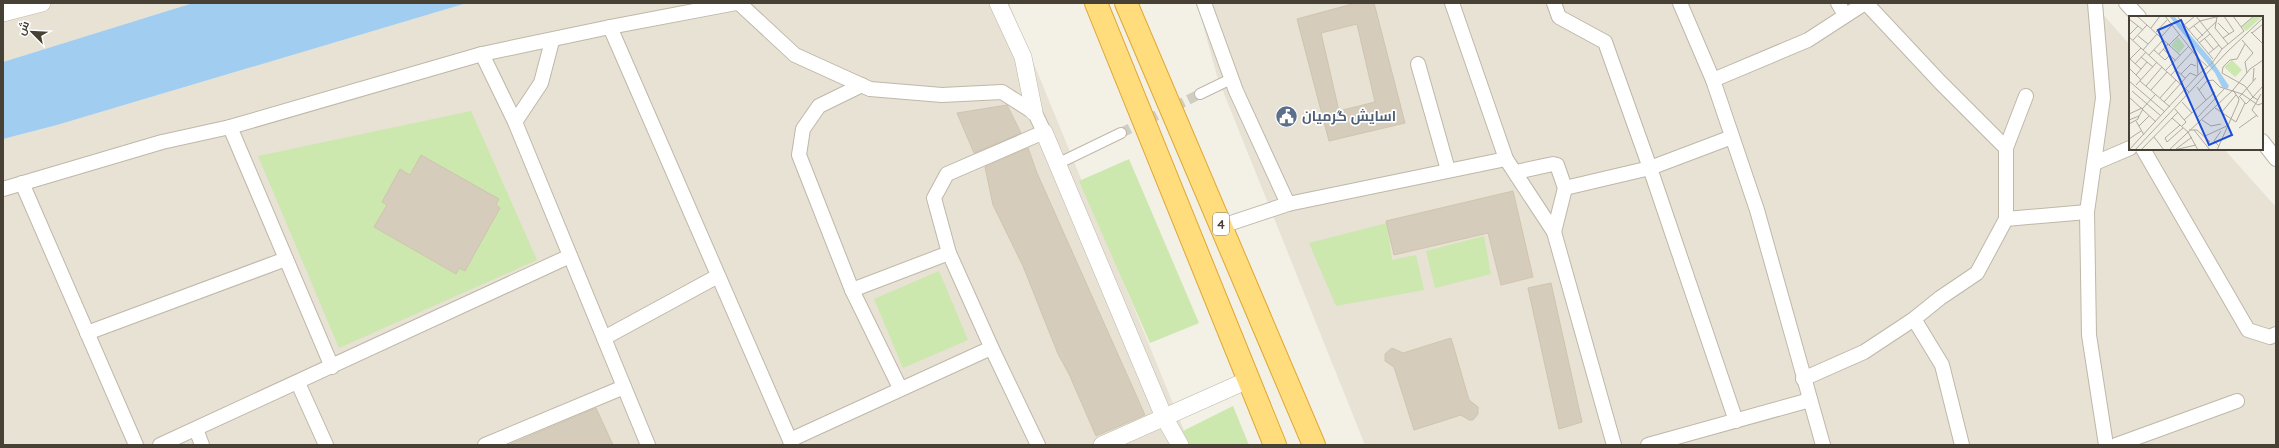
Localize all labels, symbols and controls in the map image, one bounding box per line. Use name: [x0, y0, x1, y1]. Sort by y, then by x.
north arrow: [12, 12, 52, 52]
inset map: [2129, 16, 2263, 150]
text: ش: [14, 19, 32, 37]
public building icon: اسايش گرميان: [1274, 103, 1300, 129]
place label: اسايش گرميان: [1302, 107, 1396, 125]
road number: 4: [1213, 213, 1229, 235]

